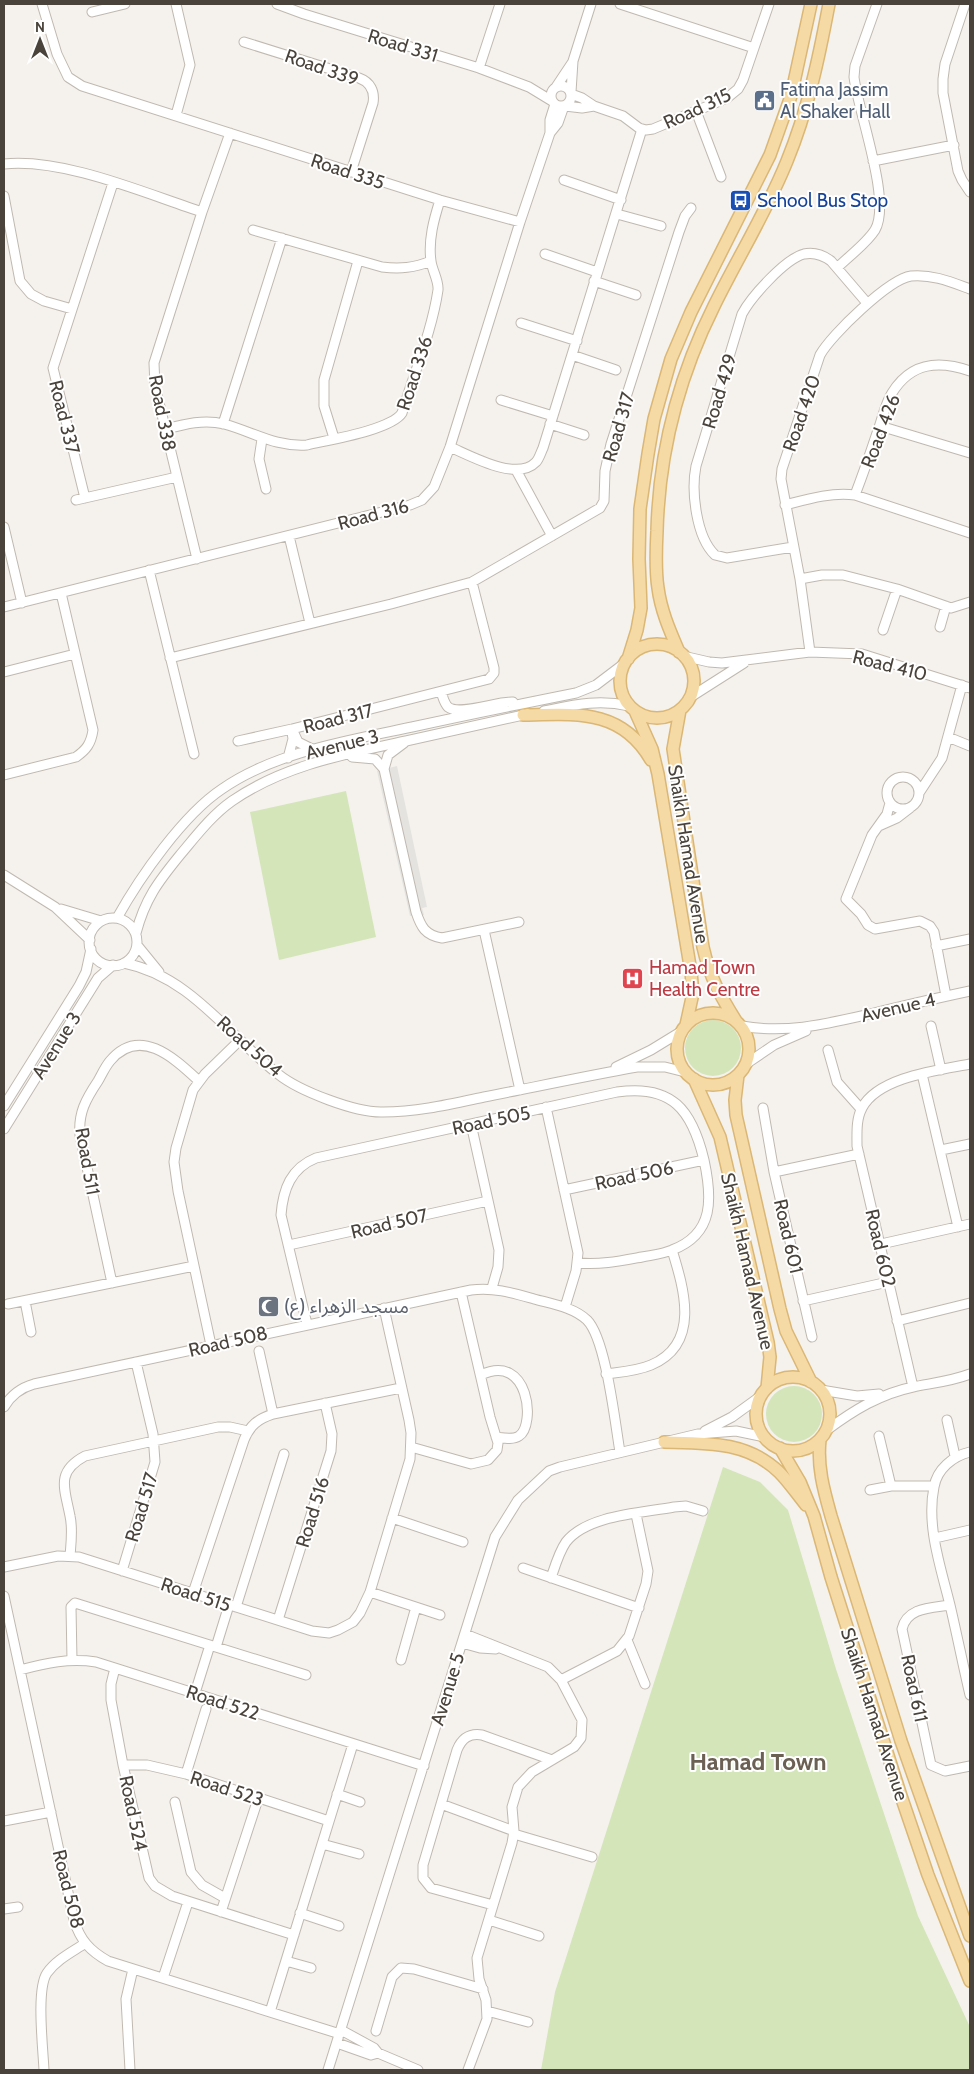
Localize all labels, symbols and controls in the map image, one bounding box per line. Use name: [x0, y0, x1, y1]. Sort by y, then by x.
north arrow: [15, 15, 65, 65]
text: N: [35, 18, 45, 36]
street label: Road 331: [365, 24, 441, 67]
street label: Road 339: [282, 44, 362, 91]
place label: Fatima Jassim Al Shaker Hall: [780, 78, 891, 123]
street label: Road 315: [660, 83, 735, 134]
public building icon: Fatima Jassim Al Shaker Hall: [752, 88, 776, 112]
street label: Road 335: [308, 149, 388, 194]
bus stop icon: School Bus Stop: [729, 188, 753, 212]
place label: School Bus Stop: [757, 189, 888, 212]
street label: Road 336: [392, 333, 437, 413]
street label: Road 429: [697, 351, 742, 431]
street label: Road 420: [778, 372, 825, 455]
street label: Road 338: [144, 373, 181, 453]
street label: Road 337: [44, 378, 85, 457]
street label: Road 317: [598, 389, 640, 465]
street label: Road 426: [856, 391, 905, 471]
street label: Road 316: [335, 494, 411, 535]
street label: Road 410: [850, 645, 930, 686]
street label: Road 317: [301, 699, 376, 738]
street label: Avenue 3: [303, 724, 381, 765]
street label: Shaikh Hamad Avenue: [663, 763, 714, 945]
place label: Hamad Town Health Centre: [649, 956, 760, 1001]
hospital icon: Hamad Town Health Centre: [621, 966, 645, 990]
street label: Avenue 4: [859, 988, 937, 1027]
street label: Avenue 3: [27, 1007, 86, 1083]
street label: Road 504: [212, 1011, 287, 1082]
street label: Road 505: [450, 1101, 532, 1140]
street label: Road 511: [70, 1126, 105, 1197]
street label: Road 506: [593, 1156, 676, 1195]
street label: Shaikh Hamad Avenue: [716, 1170, 779, 1352]
street label: Road 601: [769, 1197, 808, 1276]
street label: Road 507: [348, 1203, 430, 1244]
street label: Road 602: [860, 1207, 901, 1289]
mosque icon: مسجد الزهراء (ع): [256, 1294, 280, 1318]
place label: مسجد الزهراء (ع): [284, 1295, 409, 1320]
street label: Road 508: [186, 1321, 270, 1362]
street label: Road 517: [120, 1469, 163, 1545]
street label: Road 516: [291, 1474, 334, 1550]
street label: Road 515: [158, 1572, 234, 1617]
street label: Shaikh Hamad Avenue: [836, 1625, 913, 1804]
street label: Avenue 5: [426, 1650, 469, 1728]
street label: Road 611: [896, 1652, 933, 1724]
street label: Road 522: [183, 1680, 262, 1725]
district label: Hamad Town: [690, 1747, 826, 1776]
street label: Road 523: [187, 1766, 267, 1811]
street label: Road 524: [114, 1773, 153, 1853]
street label: Road 508: [48, 1847, 89, 1931]

